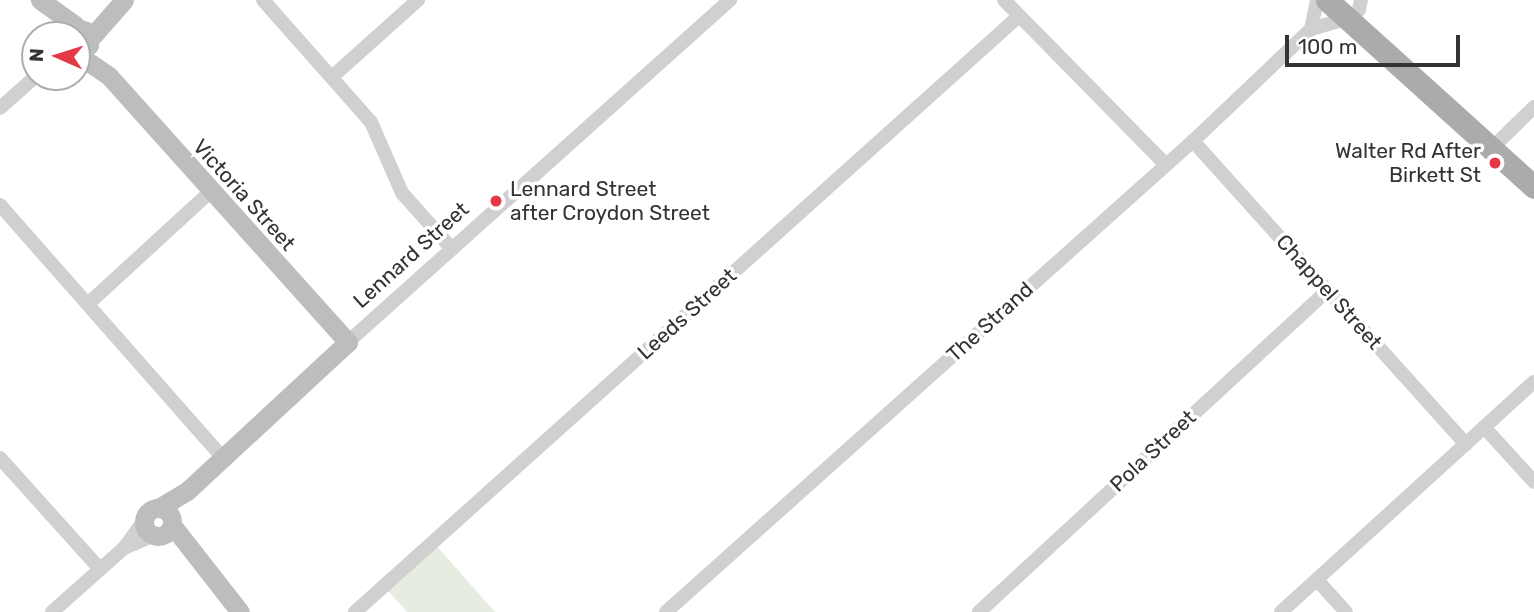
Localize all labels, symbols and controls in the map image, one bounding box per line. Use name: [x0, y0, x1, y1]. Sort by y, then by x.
north arrow: [21, 21, 91, 91]
scale bar: [1289, 21, 1464, 65]
text: 100 m: [1298, 34, 1357, 59]
text: N: [25, 48, 48, 62]
street label: Victoria Street: [187, 134, 301, 256]
place label: Walter Rd After Birkett St: [1334, 138, 1481, 188]
marker: Walter Rd After Birkett St: [1487, 155, 1503, 171]
place label: Lennard Street after Croydon Street: [510, 176, 710, 226]
marker: Lennard Street after Croydon Street: [488, 193, 504, 209]
street label: Lennard Street: [348, 197, 474, 313]
street label: Chappel Street: [1271, 229, 1387, 355]
street label: Leeds Street: [632, 263, 742, 365]
street label: The Strand: [942, 277, 1038, 367]
street label: Pola Street: [1105, 405, 1201, 497]

